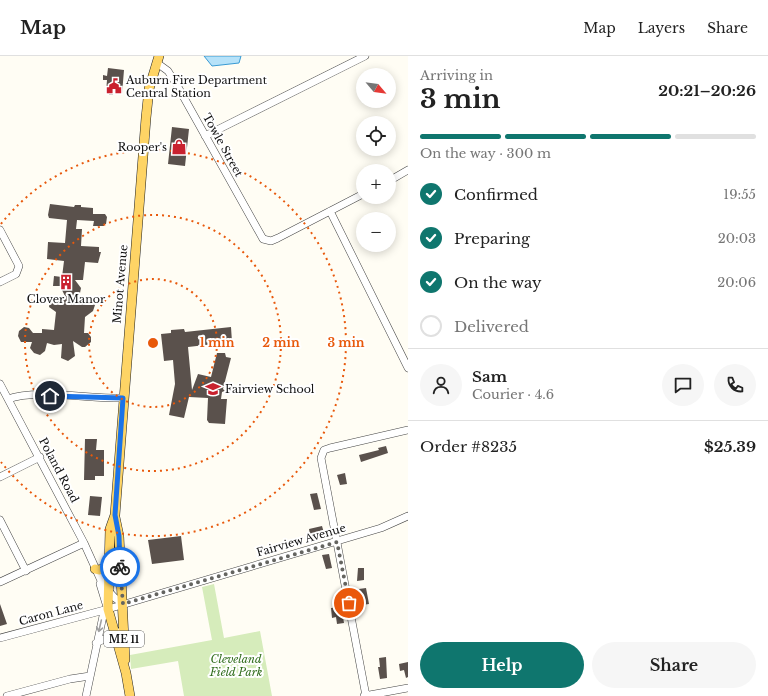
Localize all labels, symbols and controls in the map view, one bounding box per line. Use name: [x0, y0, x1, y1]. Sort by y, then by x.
text: Map: [20, 16, 66, 39]
text: Map: [583, 19, 616, 37]
text: Layers: [638, 19, 685, 37]
text: Share: [707, 19, 748, 37]
text: Arriving in: [420, 67, 493, 84]
north arrow: [356, 68, 396, 108]
map controls: [356, 68, 396, 252]
place label: Auburn Fire Department Central Station: [125, 73, 268, 100]
public building icon: Auburn Fire Department Central Station: [105, 77, 123, 95]
text: 20:21–20:26: [658, 81, 756, 100]
text: 3 min: [420, 83, 501, 115]
street label: Towle Street: [200, 111, 246, 180]
button: locate: [356, 116, 396, 156]
shop icon: Rooper's: [170, 138, 188, 156]
place label: Rooper's: [118, 140, 167, 154]
text: On the way · 300 m: [420, 145, 551, 162]
button: +: [356, 164, 396, 204]
icon: check: [420, 183, 442, 205]
text: Confirmed: [454, 185, 538, 204]
text: 19:55: [723, 186, 756, 203]
button: −: [356, 212, 396, 252]
icon: check: [420, 227, 442, 249]
text: Preparing: [454, 229, 530, 248]
text: 20:03: [718, 230, 756, 247]
street label: Minot Avenue: [110, 244, 130, 324]
icon: check: [420, 271, 442, 293]
building icon: Clover Manor: [57, 273, 75, 291]
text: On the way: [454, 273, 542, 292]
text: 20:06: [717, 274, 756, 291]
place label: Clover Manor: [27, 292, 106, 306]
text: Delivered: [454, 317, 529, 336]
text: 1 min: [200, 335, 235, 350]
text: 2 min: [262, 335, 300, 350]
text: 3 min: [327, 335, 365, 350]
centre of rings: [146, 336, 160, 350]
button: person: [420, 364, 462, 406]
button: chat: [662, 364, 704, 406]
button: phone: [714, 364, 756, 406]
text: Sam: [472, 367, 507, 386]
pin: [33, 379, 67, 413]
school or university icon: Fairview School: [204, 380, 222, 398]
place label: Fairview School: [225, 382, 315, 396]
icon: home: [39, 385, 61, 407]
text: Courier · 4.6: [472, 386, 554, 403]
street label: Poland Road: [36, 435, 82, 505]
text: Order #8235: [420, 437, 517, 456]
text: $25.39: [704, 437, 756, 456]
street label: Fairview Avenue: [255, 521, 347, 559]
courier: [100, 547, 140, 587]
icon: bike: [109, 556, 131, 578]
pin: [332, 586, 366, 620]
icon: bag: [338, 592, 360, 614]
street label: Caron Lane: [17, 598, 85, 628]
one-way arrow: [96, 619, 104, 632]
road number: ME 11: [104, 631, 144, 647]
button: Help: [420, 642, 584, 688]
button: Share: [592, 642, 756, 688]
park label: Cleveland Field Park: [209, 652, 263, 679]

